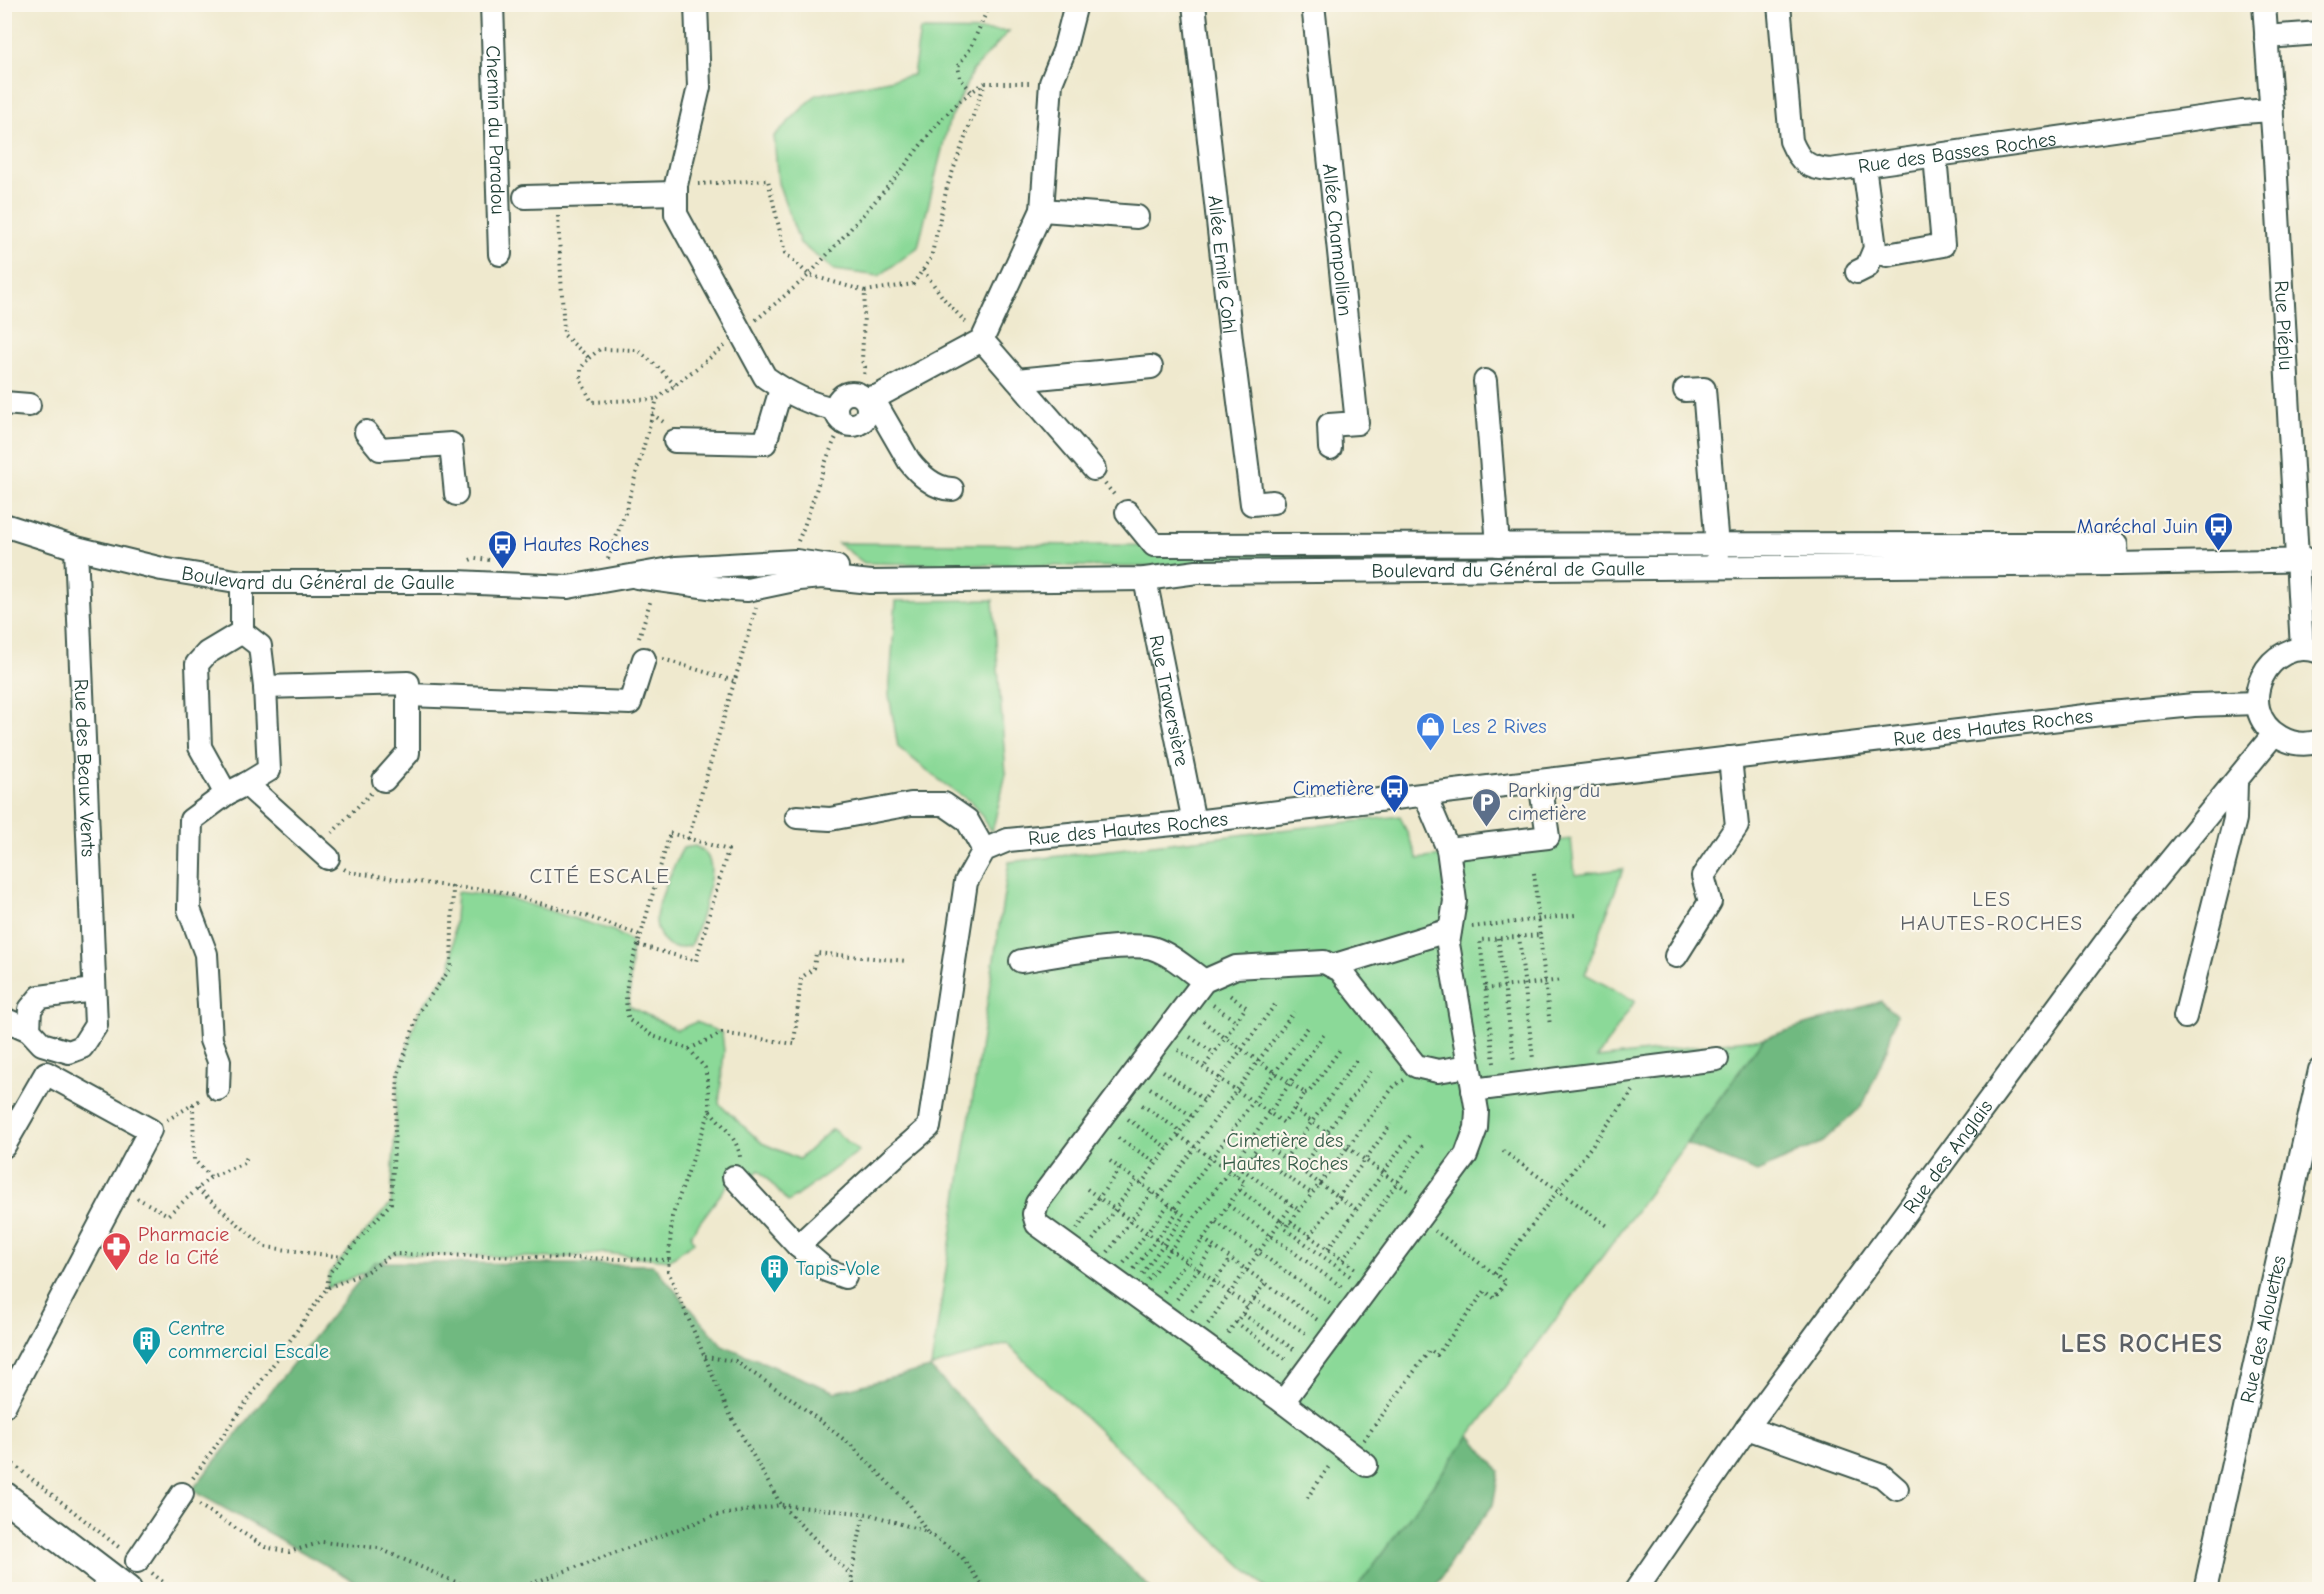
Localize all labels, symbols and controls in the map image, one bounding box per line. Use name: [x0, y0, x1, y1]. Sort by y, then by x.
street label: Chemin du Paradou: [481, 45, 510, 215]
street label: Rue des Basses Roches: [1856, 127, 2058, 178]
street label: Allée Champollion: [1318, 162, 1357, 317]
street label: Allée Emile Cohl: [1203, 194, 1241, 335]
street label: Rue Piéplu: [2270, 280, 2298, 371]
bus stop icon: Maréchal Juin: [2203, 510, 2235, 552]
place label: Maréchal Juin: [2077, 515, 2198, 538]
bus stop icon: Hautes Roches: [486, 528, 518, 570]
place label: Hautes Roches: [523, 533, 649, 556]
street label: Boulevard du Général de Gaulle: [1371, 557, 1645, 582]
street label: Boulevard du Général de Gaulle: [180, 561, 455, 595]
street label: Rue Traversière: [1145, 633, 1194, 768]
street label: Rue des Beaux Vents: [69, 678, 100, 857]
street label: Rue des Hautes Roches: [1892, 704, 2094, 751]
shop icon: Les 2 Rives: [1415, 710, 1447, 752]
place label: Les 2 Rives: [1452, 715, 1547, 738]
bus stop icon: Cimetière: [1379, 772, 1411, 814]
place label: Cimetière: [1293, 777, 1374, 800]
place label: Parking du cimetière: [1508, 779, 1600, 825]
parking icon: Parking du cimetière: [1471, 786, 1503, 828]
street label: Rue des Hautes Roches: [1027, 807, 1229, 850]
district label: CITÉ ESCALE: [530, 864, 670, 888]
district label: LES HAUTES-ROCHES: [1900, 887, 2084, 935]
street label: Rue des Anglais: [1898, 1095, 1997, 1218]
park label: Cimetière des Hautes Roches: [1222, 1129, 1348, 1175]
place label: Pharmacie de la Cité: [138, 1223, 229, 1269]
pharmacy icon: Pharmacie de la Cité: [101, 1230, 133, 1272]
building icon: Tapis-Vole: [759, 1252, 791, 1294]
street label: Rue des Alouettes: [2236, 1253, 2291, 1405]
place label: Tapis-Vole: [796, 1257, 880, 1280]
place label: Centre commercial Escale: [168, 1317, 329, 1363]
building icon: Centre commercial Escale: [131, 1324, 163, 1366]
district label: LES ROCHES: [2061, 1329, 2223, 1359]

